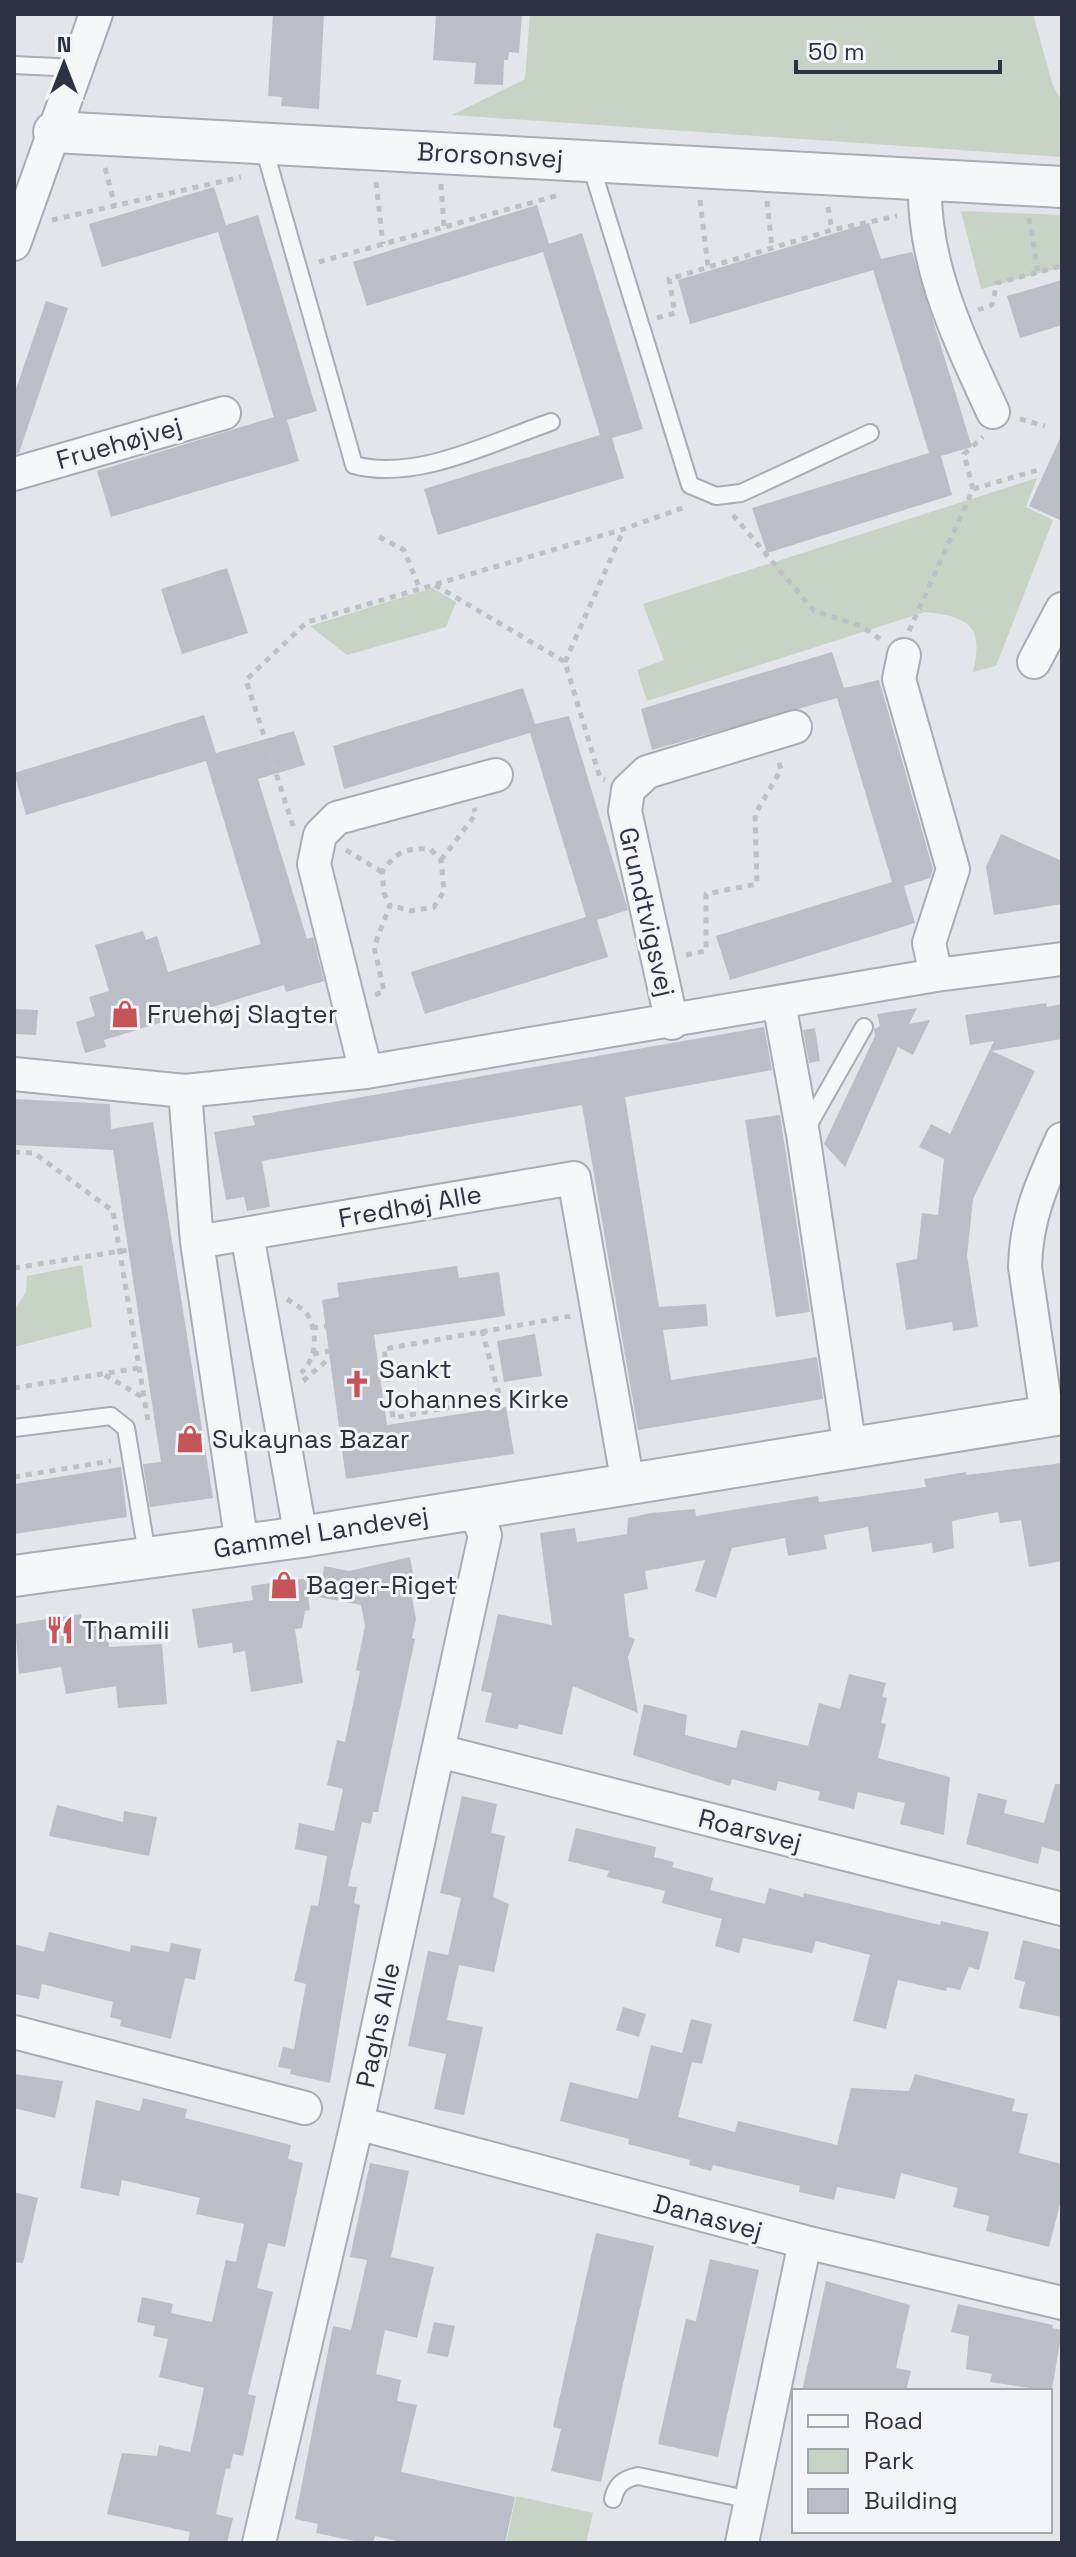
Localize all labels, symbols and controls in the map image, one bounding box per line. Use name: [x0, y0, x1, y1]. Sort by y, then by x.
north arrow: [24, 24, 104, 104]
scale bar: [796, 24, 1000, 74]
text: N: [57, 30, 71, 58]
text: 50 m: [808, 36, 865, 67]
street label: Brorsonsvej: [416, 134, 564, 176]
street label: Fruehøjvej: [52, 409, 186, 477]
street label: Grundtvigsvej: [611, 824, 683, 1000]
place label: Fruehøj Slagter: [147, 997, 338, 1031]
shop icon: Fruehøj Slagter: [110, 999, 140, 1029]
street label: Fredhøj Alle: [336, 1177, 484, 1235]
place label: Sankt Johannes Kirke: [379, 1352, 569, 1416]
church icon: Sankt Johannes Kirke: [342, 1369, 372, 1399]
place label: Sukaynas Bazar: [212, 1422, 410, 1456]
shop icon: Sukaynas Bazar: [175, 1424, 205, 1454]
street label: Gammel Landevej: [211, 1498, 431, 1566]
place label: Bager-Riget: [306, 1568, 457, 1602]
shop icon: Bager-Riget: [269, 1570, 299, 1600]
place label: Thamili: [82, 1613, 170, 1647]
restaurant icon: Thamili: [45, 1615, 75, 1645]
street label: Roarsvej: [695, 1801, 805, 1859]
street label: Paghs Alle: [348, 1959, 408, 2091]
street label: Danasvej: [650, 2186, 766, 2248]
legend: [792, 2389, 1052, 2533]
text: Road: [864, 2405, 923, 2436]
text: Park: [864, 2445, 914, 2476]
text: Building: [864, 2485, 958, 2516]

